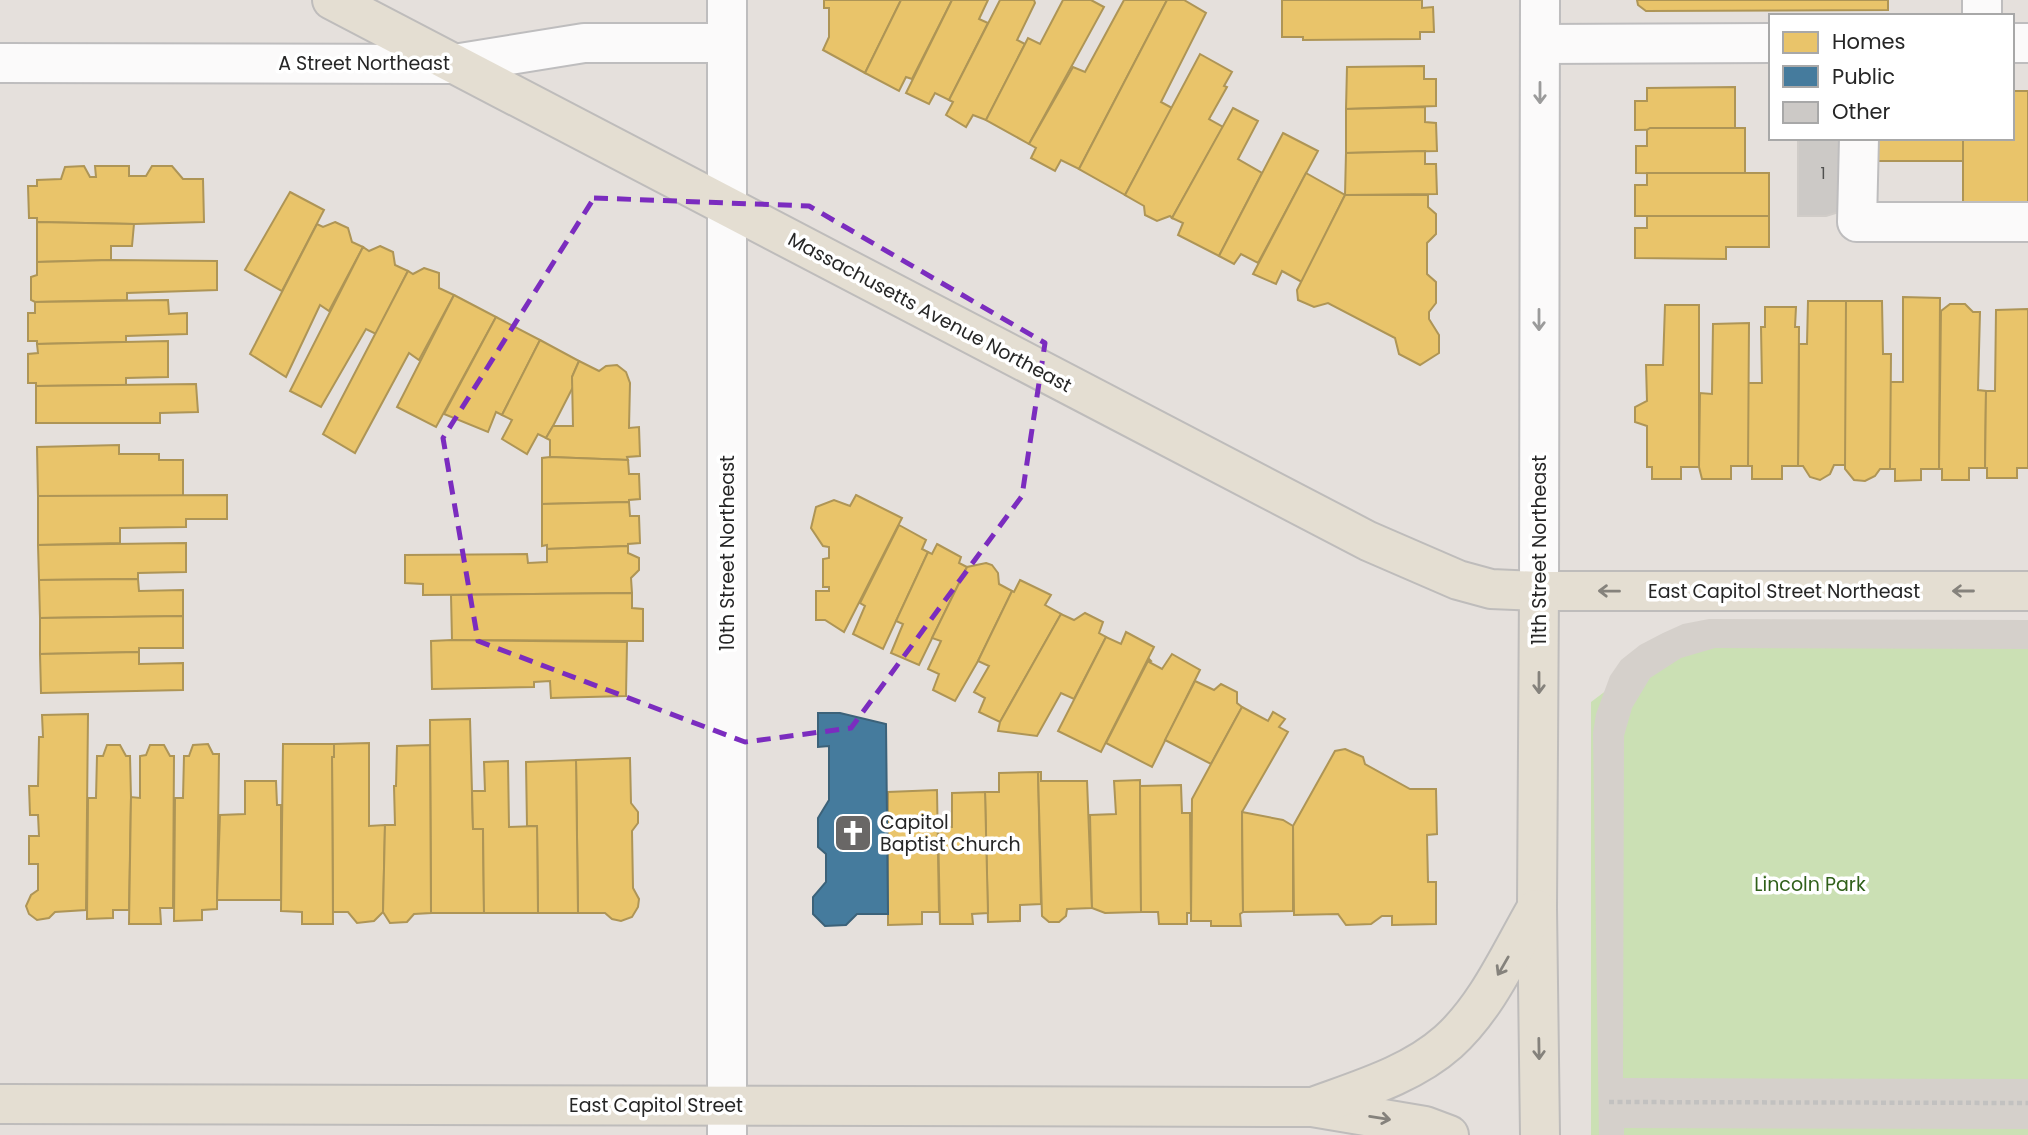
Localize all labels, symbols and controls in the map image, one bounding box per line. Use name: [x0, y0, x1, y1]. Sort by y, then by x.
legend: [1769, 14, 2014, 140]
text: Homes: [1832, 27, 1906, 56]
street label: A Street Northeast: [278, 50, 450, 77]
text: Public: [1832, 62, 1895, 91]
one-way arrow: [1533, 81, 1547, 104]
text: Other: [1832, 97, 1891, 126]
house number: 1: [1820, 162, 1826, 185]
street label: Massachusetts Avenue Northeast: [783, 226, 1076, 399]
one-way arrow: [1532, 308, 1546, 331]
street label: 10th Street Northeast: [714, 455, 741, 651]
street label: 11th Street Northeast: [1526, 455, 1553, 645]
street label: East Capitol Street Northeast: [1648, 578, 1920, 605]
one-way arrow: [1598, 584, 1621, 598]
one-way arrow: [1952, 584, 1975, 598]
one-way arrow: [1532, 672, 1546, 695]
place label: Capitol Baptist Church: [880, 809, 1021, 858]
church icon: Capitol Baptist Church: [832, 812, 874, 854]
park label: Lincoln Park: [1754, 871, 1866, 898]
one-way arrow: [1496, 955, 1509, 976]
one-way arrow: [1532, 1037, 1546, 1060]
street label: East Capitol Street: [569, 1092, 743, 1119]
one-way arrow: [1368, 1112, 1391, 1125]

